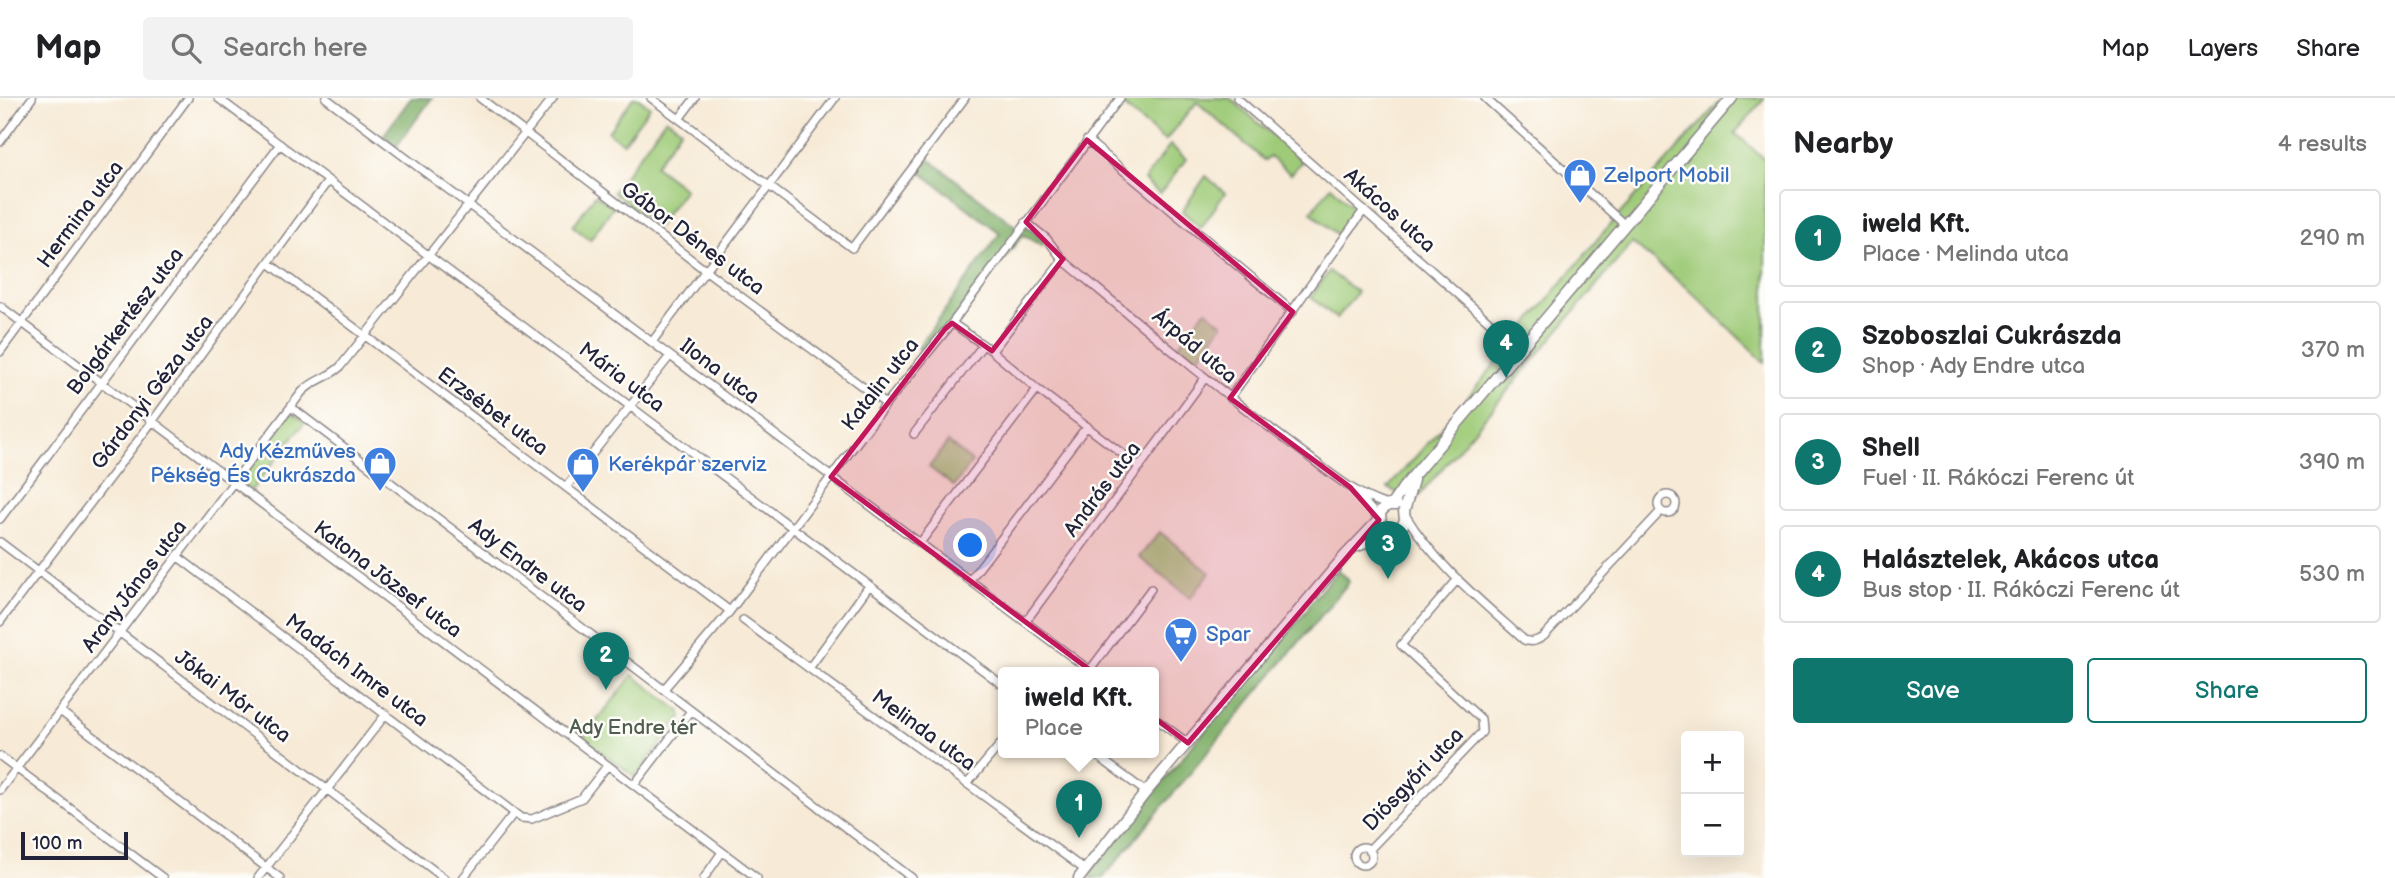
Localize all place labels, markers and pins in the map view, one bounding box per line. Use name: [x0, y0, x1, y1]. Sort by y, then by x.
shop icon: Zelport Mobil: [1561, 156, 1599, 205]
place label: Zelport Mobil: [1603, 163, 1730, 188]
pin: 4: [1483, 320, 1529, 378]
place label: Ady Kézműves Pékség És Cukrászda: [150, 439, 356, 488]
shop icon: Ady Kézműves Pékség És Cukrászda: [361, 444, 399, 493]
shop icon: Kerékpár szerviz: [564, 445, 602, 494]
place label: Kerékpár szerviz: [608, 452, 767, 477]
pin: 3: [1365, 521, 1411, 579]
supermarket icon: Spar: [1162, 615, 1200, 664]
place label: Spar: [1206, 622, 1251, 647]
pin: 2: [583, 632, 629, 690]
pin: 1: [1056, 780, 1102, 838]

